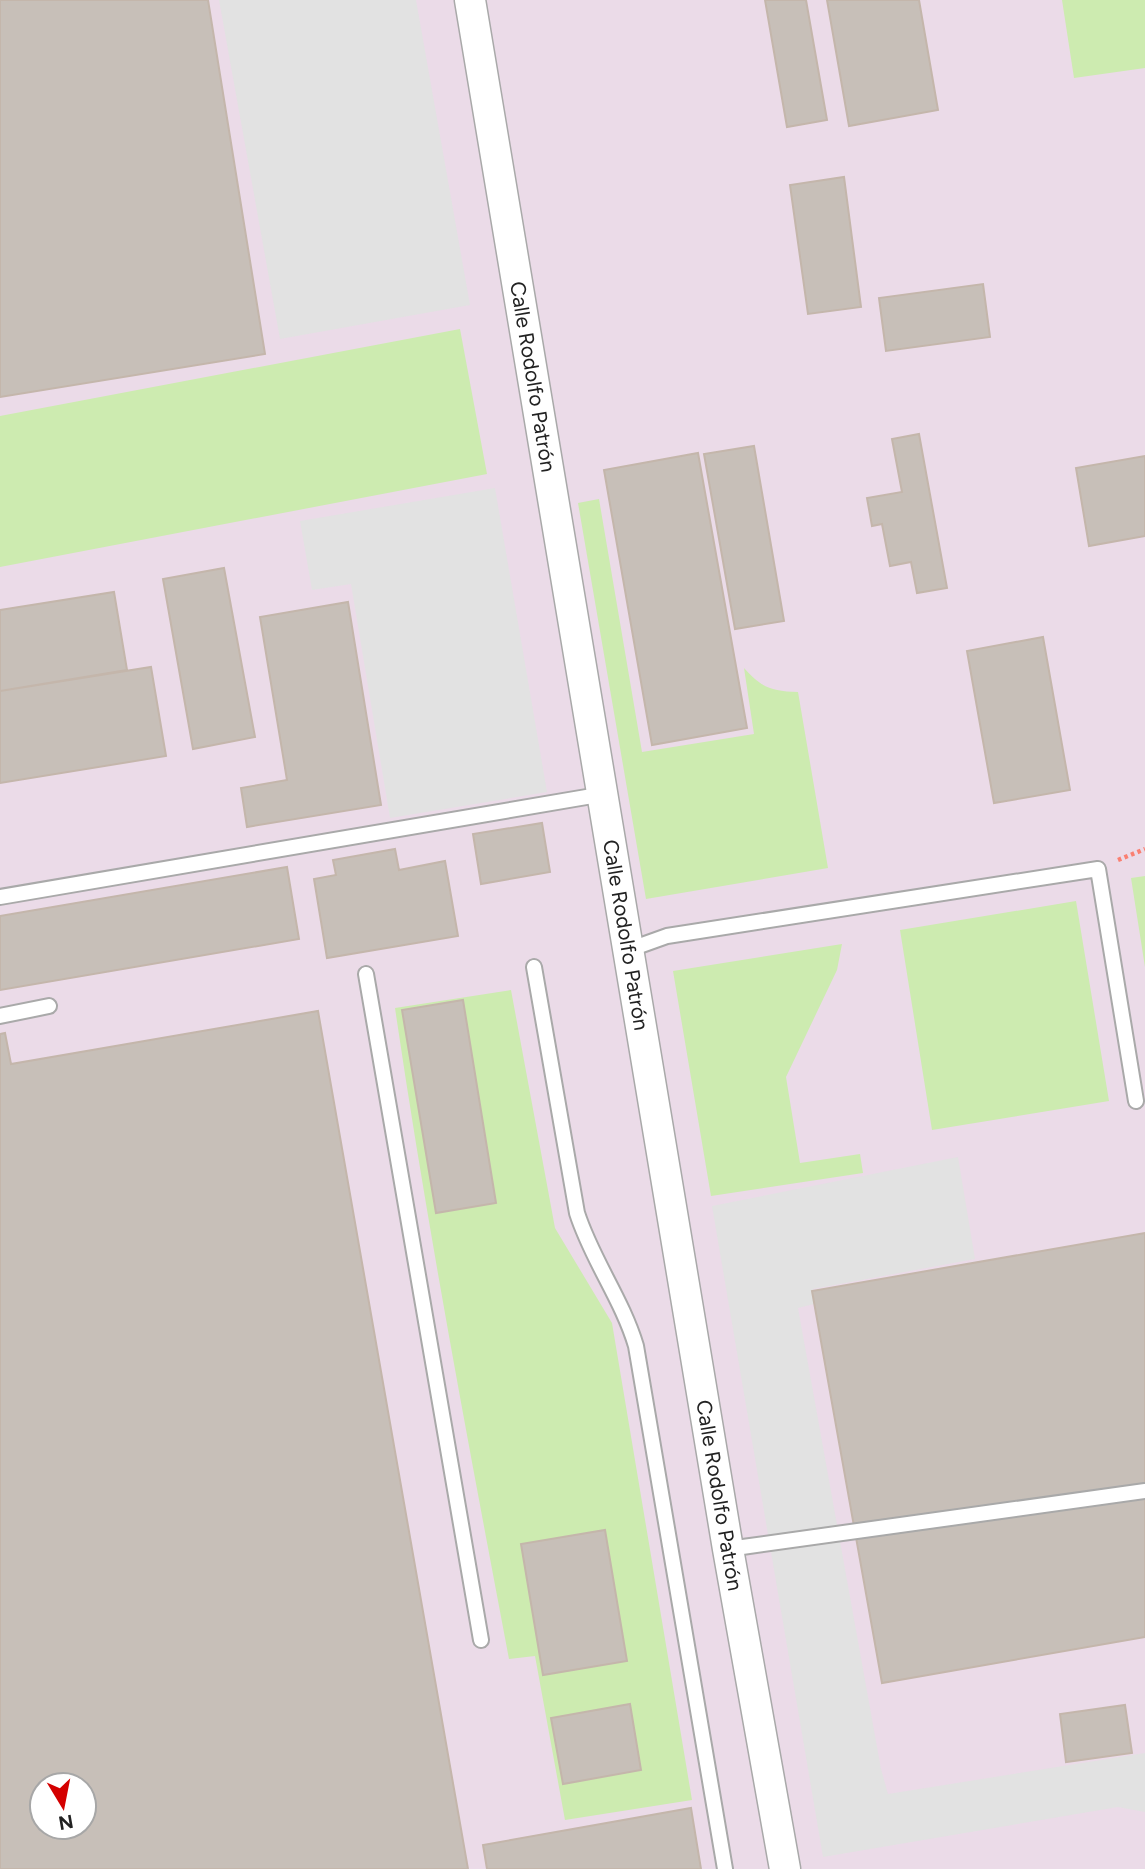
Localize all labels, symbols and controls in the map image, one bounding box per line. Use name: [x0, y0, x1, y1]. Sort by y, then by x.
street label: Calle Rodolfo Patrón: [505, 280, 561, 474]
street label: Calle Rodolfo Patrón: [598, 838, 654, 1032]
street label: Calle Rodolfo Patrón: [691, 1398, 748, 1593]
north arrow: [28, 1771, 98, 1841]
text: N: [57, 1810, 75, 1835]

